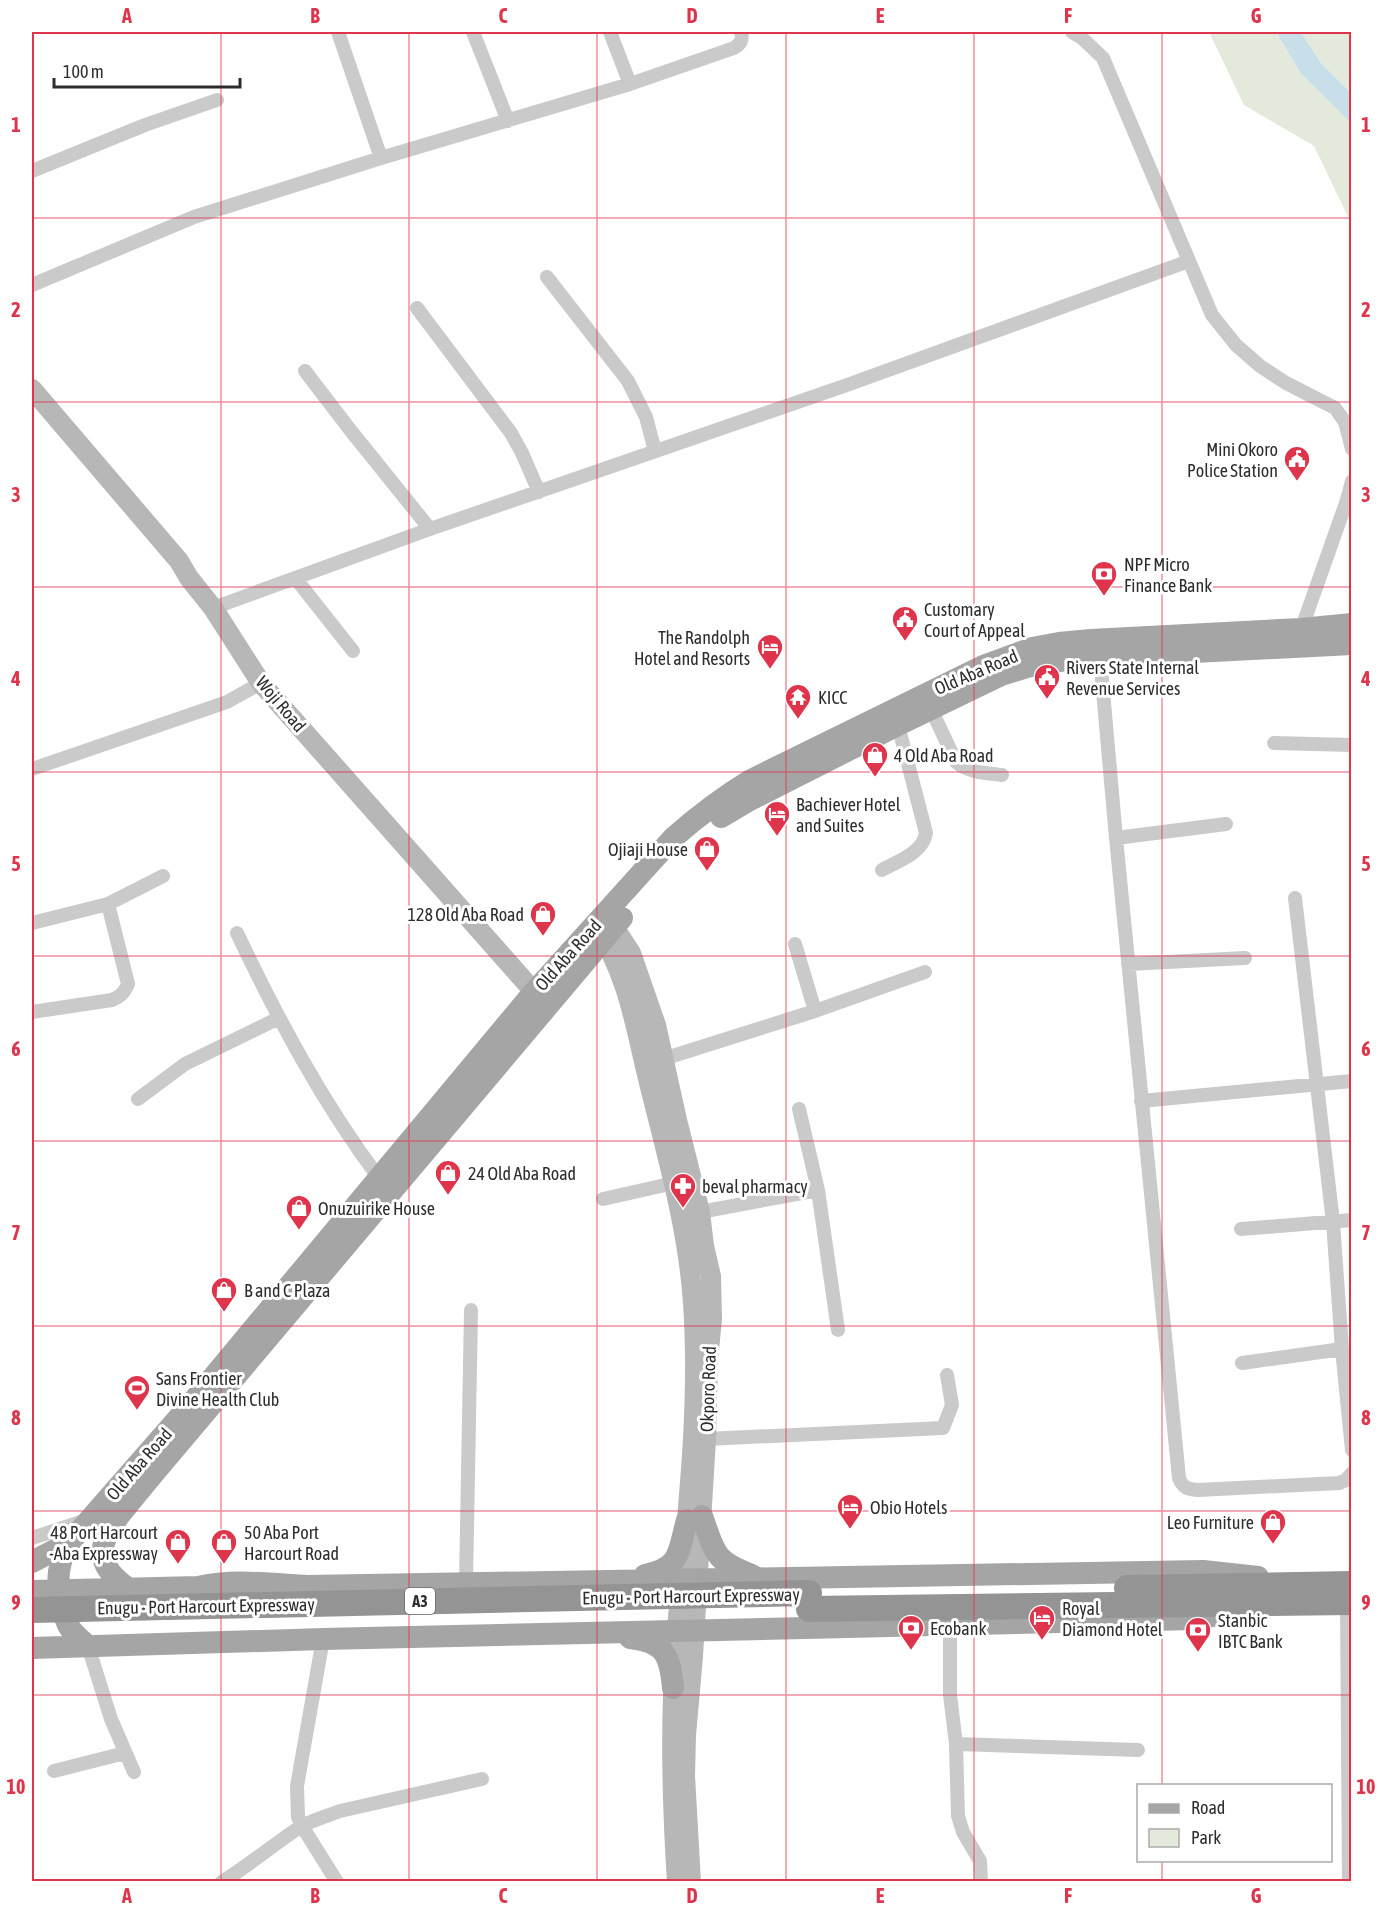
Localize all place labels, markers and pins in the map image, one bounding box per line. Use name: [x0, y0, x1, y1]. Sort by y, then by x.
place label: Mini Okoro Police Station: [1187, 439, 1278, 481]
public building icon: Mini Okoro Police Station: [1282, 444, 1312, 482]
place label: NPF Micro Finance Bank: [1124, 554, 1212, 596]
bank icon: NPF Micro Finance Bank: [1089, 559, 1119, 597]
place label: Customary Court of Appeal: [924, 599, 1025, 641]
public building icon: Customary Court of Appeal: [890, 604, 920, 642]
place label: The Randolph Hotel and Resorts: [634, 627, 750, 669]
hotel icon: The Randolph Hotel and Resorts: [755, 632, 785, 670]
place label: Rivers State Internal Revenue Services: [1066, 657, 1199, 699]
public building icon: Rivers State Internal Revenue Services: [1032, 662, 1062, 700]
temple icon: KICC: [783, 682, 813, 720]
place label: KICC: [818, 687, 847, 708]
shop icon: 4 Old Aba Road: [860, 740, 890, 778]
place label: 4 Old Aba Road: [894, 745, 994, 766]
place label: Bachiever Hotel and Suites: [796, 794, 901, 836]
hotel icon: Bachiever Hotel and Suites: [762, 799, 792, 837]
shop icon: Ojiaji House: [692, 834, 722, 872]
place label: Ojiaji House: [608, 839, 688, 860]
shop icon: 128 Old Aba Road: [528, 899, 558, 937]
place label: 128 Old Aba Road: [408, 904, 524, 925]
shop icon: 24 Old Aba Road: [433, 1158, 463, 1196]
place label: 24 Old Aba Road: [468, 1163, 576, 1184]
pharmacy icon: beval pharmacy: [668, 1171, 698, 1209]
place label: beval pharmacy: [702, 1176, 808, 1197]
shop icon: Onuzuirike House: [284, 1193, 314, 1231]
place label: Onuzuirike House: [318, 1198, 435, 1219]
shop icon: B and C Plaza: [209, 1275, 239, 1313]
place label: B and C Plaza: [244, 1280, 330, 1301]
place label: Sans Frontier Divine Health Club: [156, 1368, 279, 1410]
sports icon: Sans Frontier Divine Health Club: [122, 1373, 152, 1411]
hotel icon: Obio Hotels: [835, 1492, 865, 1530]
place label: Obio Hotels: [870, 1497, 947, 1518]
shop icon: Leo Furniture: [1258, 1507, 1288, 1545]
place label: Leo Furniture: [1167, 1512, 1254, 1533]
place label: 48 Port Harcourt -Aba Expressway: [49, 1522, 158, 1564]
place label: 50 Aba Port Harcourt Road: [244, 1522, 339, 1564]
shop icon: 48 Port Harcourt -Aba Expressway: [163, 1527, 193, 1565]
shop icon: 50 Aba Port Harcourt Road: [209, 1527, 239, 1565]
place label: Royal Diamond Hotel: [1062, 1598, 1163, 1640]
hotel icon: Royal Diamond Hotel: [1027, 1603, 1057, 1641]
place label: Stanbic IBTC Bank: [1218, 1610, 1283, 1652]
bank icon: Ecobank: [896, 1613, 926, 1651]
bank icon: Stanbic IBTC Bank: [1183, 1615, 1213, 1653]
place label: Ecobank: [930, 1618, 986, 1639]

